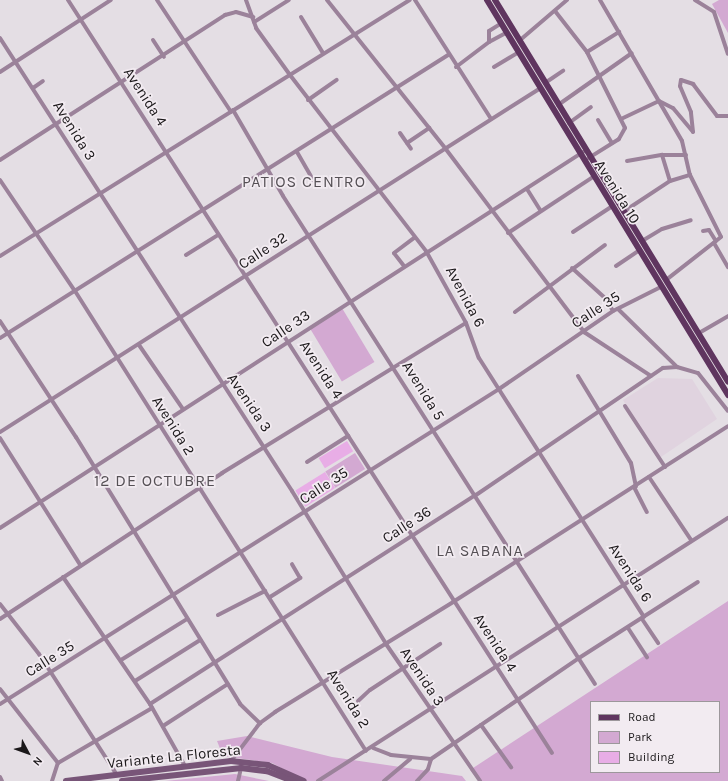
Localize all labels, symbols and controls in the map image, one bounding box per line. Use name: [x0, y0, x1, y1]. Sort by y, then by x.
street label: Avenida 4: [119, 64, 171, 130]
street label: Avenida 3: [49, 98, 99, 164]
street label: Avenida 10: [590, 157, 644, 227]
district label: PATIOS CENTRO: [242, 172, 366, 192]
street label: Calle 32: [235, 229, 291, 273]
street label: Avenida 6: [441, 263, 489, 331]
street label: Calle 35: [568, 288, 624, 332]
street label: Calle 33: [258, 306, 314, 352]
street label: Avenida 4: [295, 337, 347, 403]
street label: Avenida 5: [398, 358, 448, 424]
street label: Avenida 3: [223, 370, 275, 436]
street label: Avenida 2: [148, 393, 198, 459]
street label: Calle 35: [296, 464, 352, 508]
district label: 12 DE OCTUBRE: [94, 471, 216, 491]
street label: Calle 36: [379, 503, 435, 547]
street label: Avenida 6: [604, 540, 656, 606]
district label: LA SABANA: [436, 541, 524, 561]
street label: Avenida 4: [469, 610, 521, 676]
street label: Calle 35: [22, 637, 78, 681]
street label: Avenida 3: [396, 644, 448, 710]
street label: Avenida 2: [323, 666, 373, 732]
legend: [590, 701, 720, 773]
text: Road: [628, 710, 656, 724]
text: Park: [628, 730, 652, 744]
north arrow: [8, 733, 48, 773]
street label: Variante La Floresta: [106, 741, 242, 773]
text: Building: [628, 750, 674, 764]
text: N: [30, 754, 45, 768]

